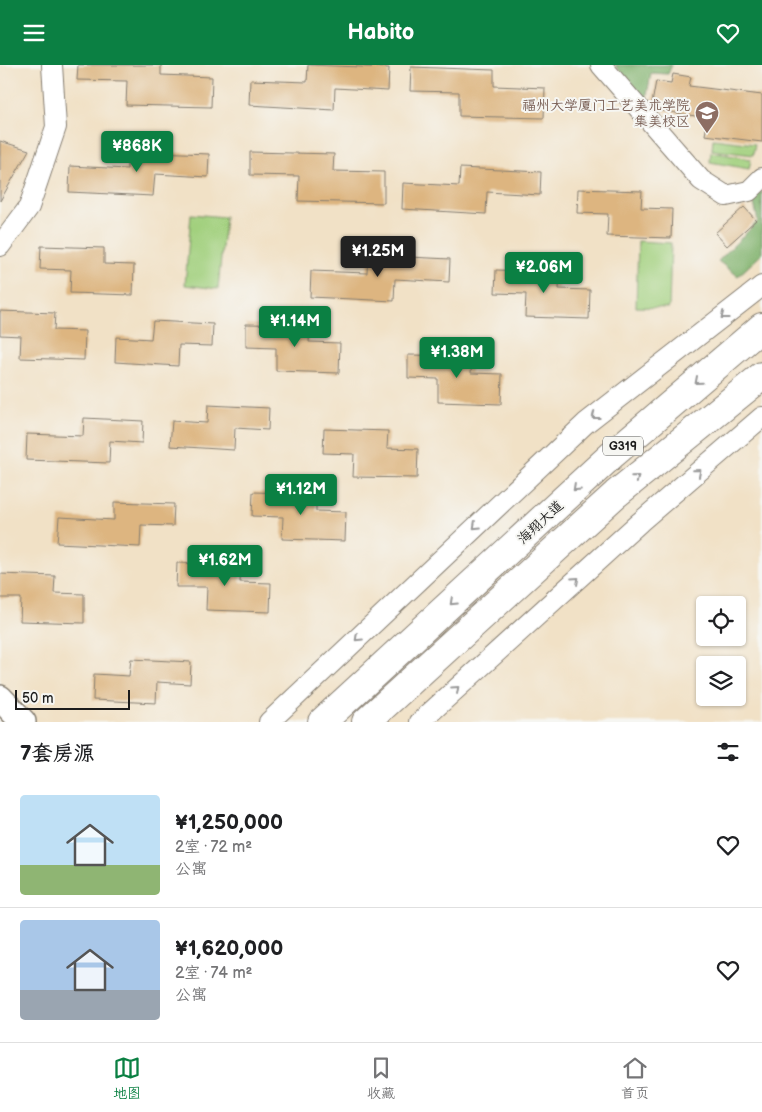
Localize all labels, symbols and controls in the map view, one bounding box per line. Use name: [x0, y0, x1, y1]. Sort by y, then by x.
icon: menu: [20, 19, 48, 47]
text: Habito: [348, 19, 414, 46]
icon: heart: [714, 19, 742, 47]
place label: 福州大学厦门工艺美术学院 集美校区: [522, 97, 690, 130]
school or university icon: 福州大学厦门工艺美术学院 集美校区: [694, 100, 720, 134]
pin: ¥868K: [102, 131, 172, 173]
text: ¥868K: [112, 137, 162, 156]
pin: ¥1.25M: [337, 235, 419, 278]
text: ¥1.25M: [352, 242, 404, 261]
pin: ¥2.06M: [503, 251, 585, 294]
text: ¥2.06M: [516, 258, 572, 277]
pin: ¥1.14M: [254, 305, 336, 348]
one-way arrow: [720, 310, 729, 319]
text: ¥1.14M: [270, 312, 320, 331]
pin: ¥1.38M: [416, 337, 498, 379]
text: ¥1.38M: [431, 343, 483, 362]
one-way arrow: [695, 376, 704, 385]
one-way arrow: [592, 410, 601, 418]
road number: G319: [603, 437, 643, 456]
one-way arrow: [692, 469, 701, 478]
pin: ¥1.12M: [260, 473, 342, 516]
one-way arrow: [630, 475, 639, 483]
text: ¥1.12M: [276, 480, 326, 499]
one-way arrow: [573, 482, 582, 491]
street label: 海翔大道: [514, 497, 567, 548]
one-way arrow: [473, 520, 482, 529]
pin: ¥1.62M: [184, 545, 266, 587]
text: ¥1.62M: [198, 551, 252, 570]
one-way arrow: [571, 577, 580, 586]
one-way arrow: [449, 596, 458, 605]
map controls: [696, 596, 746, 706]
button: locate: [696, 596, 746, 646]
one-way arrow: [355, 632, 364, 641]
button: layers: [696, 656, 746, 706]
one-way arrow: [450, 686, 459, 695]
scale bar: [15, 687, 130, 710]
text: 50 m: [22, 690, 54, 707]
icon: filters: [714, 738, 742, 766]
text: 7套房源: [20, 741, 95, 766]
text: ¥1,250,000: [175, 810, 283, 835]
icon: home: [60, 815, 120, 875]
icon: heart: [714, 831, 742, 859]
text: 2室 · 72 m²: [175, 838, 252, 857]
text: 公寓: [175, 860, 207, 879]
text: ¥1,620,000: [175, 936, 283, 961]
icon: home: [60, 940, 120, 1000]
icon: heart: [714, 956, 742, 984]
text: 2室 · 74 m²: [175, 964, 253, 983]
text: 公寓: [175, 986, 207, 1005]
tab: 地图: [113, 1054, 141, 1102]
tab: 收藏: [367, 1054, 395, 1102]
tab: 首页: [621, 1054, 649, 1102]

